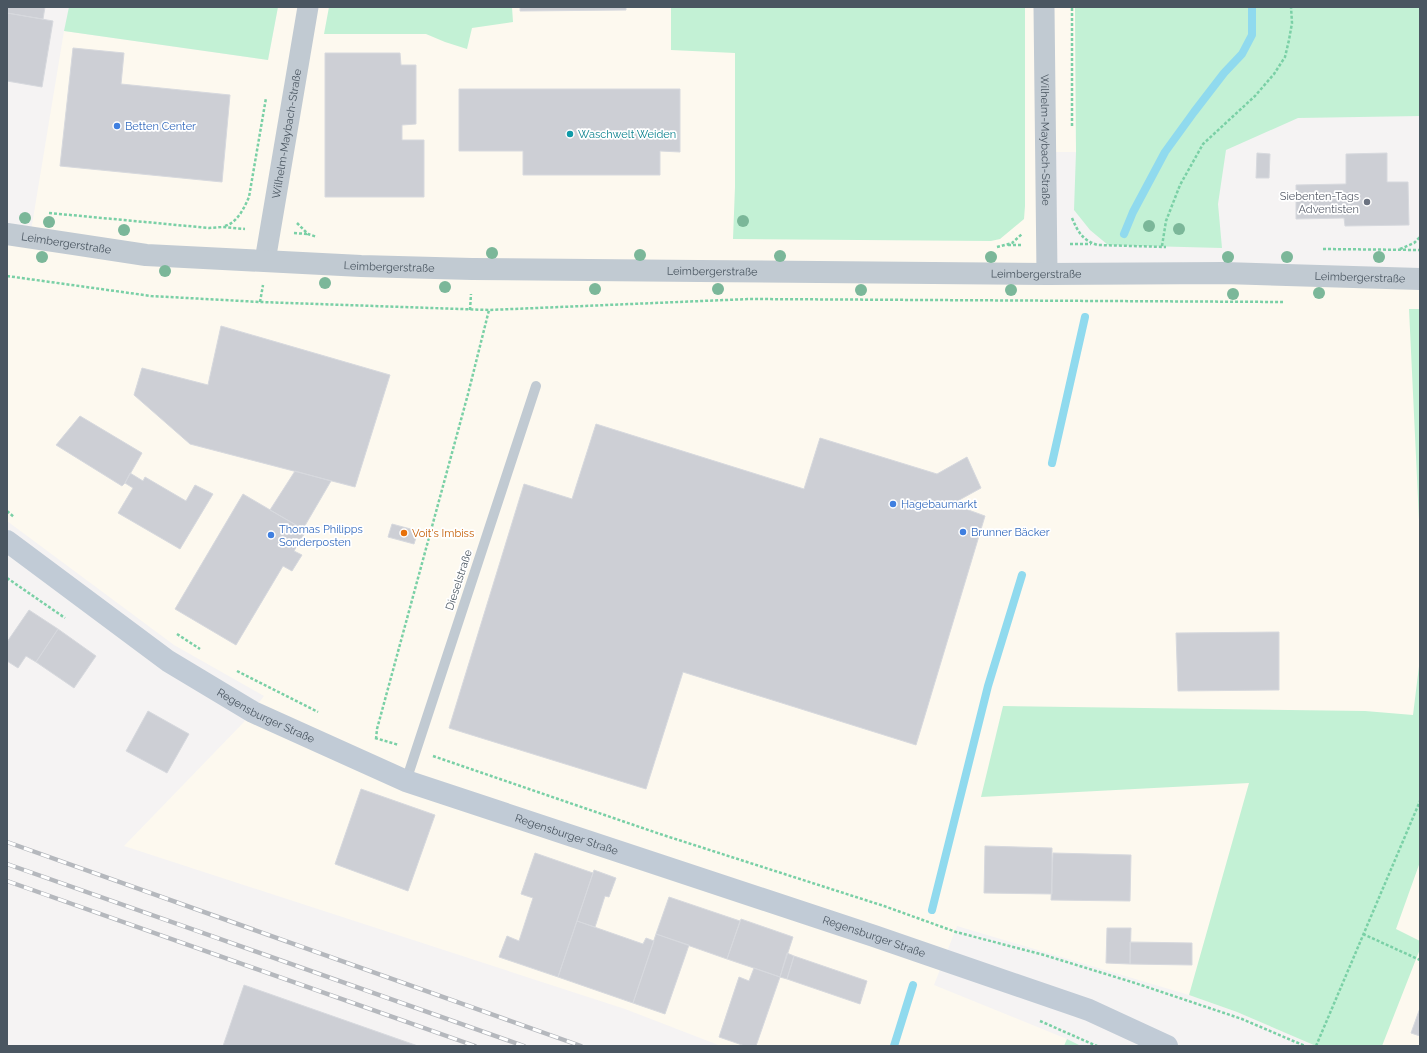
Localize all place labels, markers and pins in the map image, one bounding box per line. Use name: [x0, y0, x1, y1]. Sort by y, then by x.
place label: Betten Center: [125, 120, 196, 133]
marker: Betten Center: [112, 121, 122, 131]
place label: Waschwelt Weiden: [578, 128, 676, 141]
marker: Waschwelt Weiden: [565, 129, 575, 139]
place label: Siebenten-Tags Adventisten: [1280, 190, 1359, 216]
marker: Siebenten-Tags Adventisten: [1362, 197, 1372, 207]
place label: Hagebaumarkt: [901, 498, 977, 511]
marker: Hagebaumarkt: [888, 499, 898, 509]
place label: Thomas Philipps Sonderposten: [279, 523, 363, 549]
place label: Brunner Bäcker: [971, 526, 1050, 539]
place label: Voit's Imbiss: [412, 527, 474, 540]
marker: Brunner Bäcker: [958, 527, 968, 537]
marker: Voit's Imbiss: [399, 528, 409, 538]
marker: Thomas Philipps Sonderposten: [266, 530, 276, 540]

